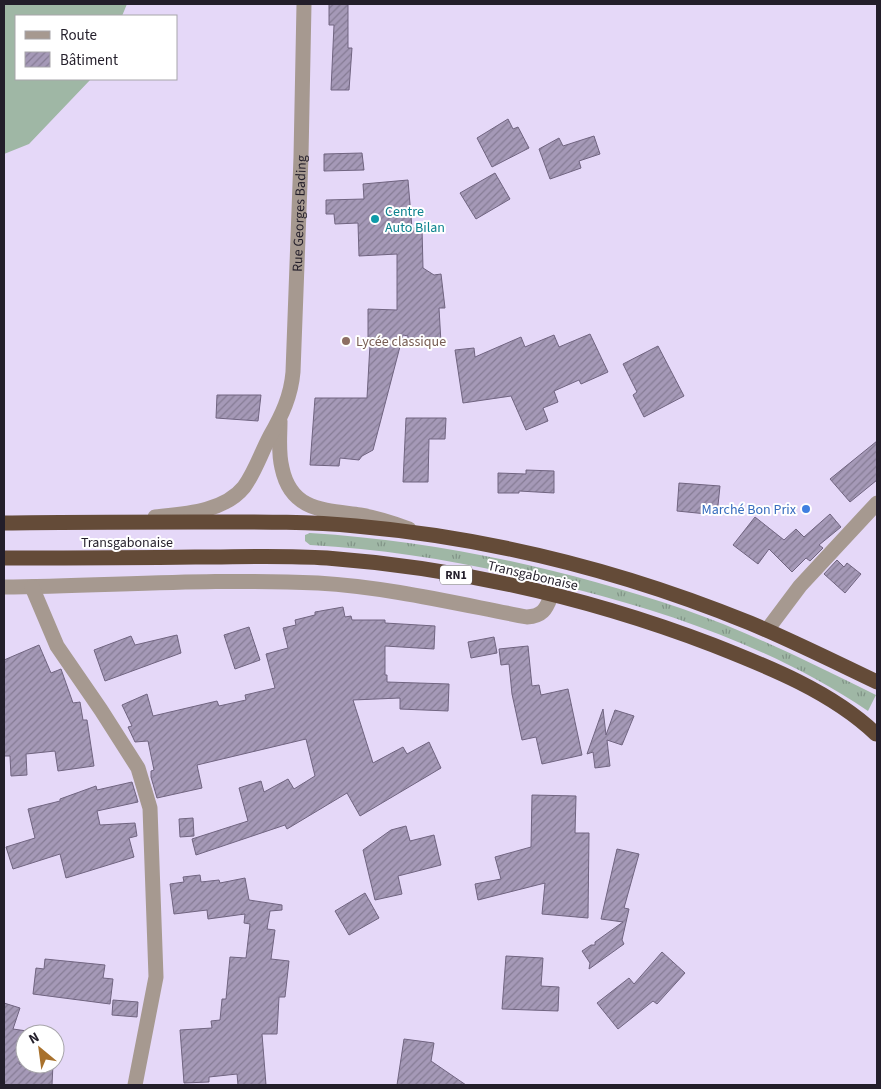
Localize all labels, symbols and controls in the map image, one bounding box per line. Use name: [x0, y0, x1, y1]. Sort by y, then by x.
legend: [15, 15, 178, 80]
text: Route: [60, 25, 97, 46]
text: Bâtiment: [60, 50, 118, 71]
street label: Rue Georges Bading: [288, 155, 312, 272]
place label: Centre Auto Bilan: [385, 202, 445, 238]
marker: Centre Auto Bilan: [369, 213, 381, 225]
place label: Lycée classique: [356, 332, 446, 352]
marker: Lycée classique: [340, 335, 352, 347]
place label: Marché Bon Prix: [702, 500, 797, 520]
marker: Marché Bon Prix: [800, 503, 812, 515]
street label: Transgabonaise: [81, 533, 173, 553]
street label: Transgabonaise: [486, 556, 580, 596]
road number: RN1: [440, 566, 472, 584]
north arrow: [15, 1024, 65, 1074]
text: N: [25, 1028, 43, 1050]

